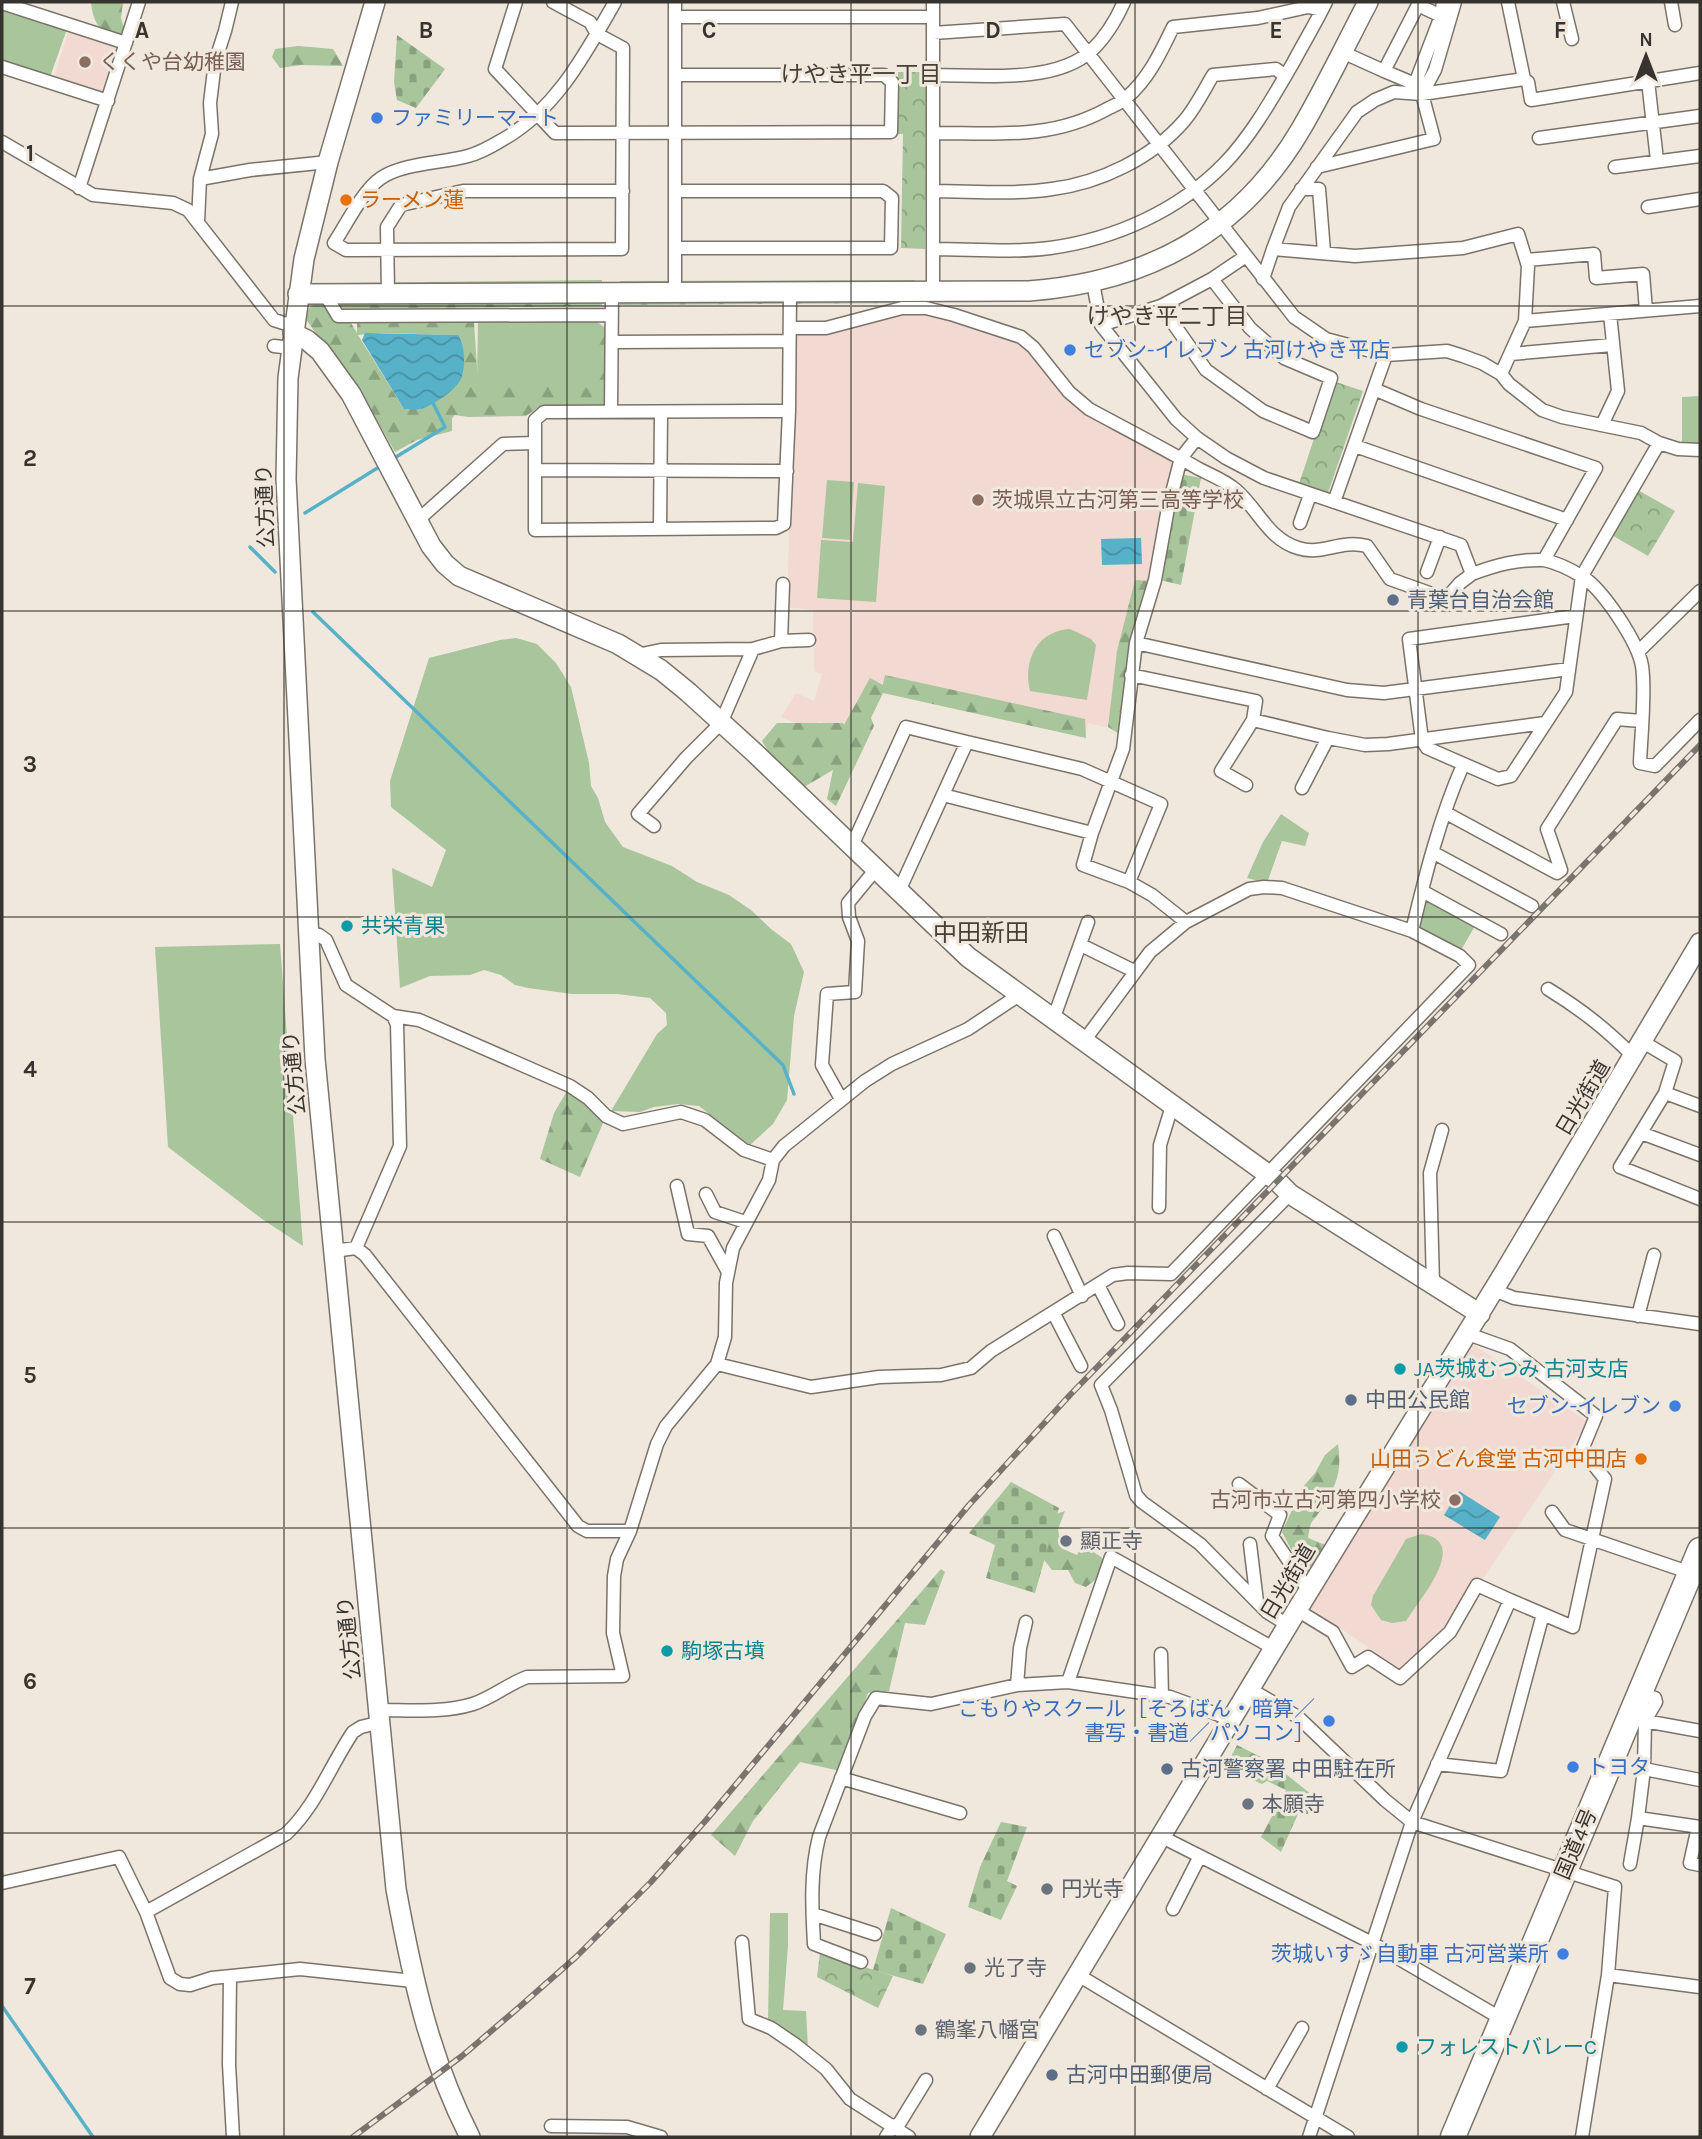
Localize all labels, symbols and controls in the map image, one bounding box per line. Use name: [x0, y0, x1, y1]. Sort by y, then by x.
text: A: [135, 17, 149, 44]
text: B: [419, 17, 433, 44]
text: C: [702, 17, 716, 44]
text: D: [985, 17, 1001, 44]
text: E: [1269, 17, 1283, 44]
text: F: [1554, 17, 1566, 44]
north arrow: [1611, 21, 1681, 91]
text: N: [1639, 29, 1653, 51]
place label: くくや台幼稚園: [99, 50, 246, 74]
marker: くくや台幼稚園: [77, 54, 93, 70]
district label: けやき平一丁目: [781, 61, 942, 88]
place label: ファミリーマート: [391, 106, 559, 130]
marker: ファミリーマート: [369, 110, 385, 126]
text: 1: [26, 140, 34, 167]
place label: ラーメン蓮: [360, 188, 464, 212]
marker: ラーメン蓮: [338, 192, 354, 208]
district label: けやき平二丁目: [1087, 303, 1248, 330]
place label: セブン-イレブン 古河けやき平店: [1084, 338, 1390, 362]
marker: セブン-イレブン 古河けやき平店: [1062, 342, 1078, 358]
text: 2: [23, 445, 37, 472]
street label: 公方通り: [252, 464, 278, 548]
place label: 茨城県立古河第三高等学校: [992, 488, 1244, 512]
marker: 茨城県立古河第三高等学校: [970, 492, 986, 508]
place label: 青葉台自治会館: [1407, 588, 1554, 612]
marker: 青葉台自治会館: [1385, 592, 1401, 608]
text: 3: [23, 751, 37, 778]
place label: 共栄青果: [361, 914, 445, 938]
marker: 共栄青果: [339, 918, 355, 934]
district label: 中田新田: [933, 919, 1029, 947]
street label: 公方通り: [278, 1030, 310, 1116]
text: 4: [23, 1056, 37, 1083]
street label: 日光街道: [1551, 1056, 1615, 1140]
place label: JA茨城むつみ 古河支店: [1414, 1357, 1629, 1381]
marker: JA茨城むつみ 古河支店: [1392, 1361, 1408, 1377]
text: 5: [23, 1362, 37, 1389]
place label: 中田公民館: [1365, 1388, 1470, 1412]
marker: 中田公民館: [1343, 1392, 1359, 1408]
place label: セブン-イレブン: [1507, 1394, 1661, 1418]
marker: セブン-イレブン: [1667, 1398, 1683, 1414]
place label: 山田うどん食堂 古河中田店: [1370, 1447, 1627, 1471]
marker: 山田うどん食堂 古河中田店: [1633, 1451, 1649, 1467]
place label: 古河市立古河第四小学校: [1210, 1488, 1441, 1512]
marker: 古河市立古河第四小学校: [1447, 1492, 1463, 1508]
place label: 顯正寺: [1080, 1529, 1143, 1553]
marker: 顯正寺: [1058, 1533, 1074, 1549]
street label: 日光街道: [1256, 1540, 1320, 1624]
street label: 公方通り: [333, 1595, 365, 1681]
place label: 駒塚古墳: [681, 1639, 765, 1663]
marker: 駒塚古墳: [659, 1643, 675, 1659]
text: 6: [23, 1668, 37, 1695]
place label: こもりやスクール［そろばん・暗算／ 書写・書道／パソコン］: [958, 1697, 1315, 1745]
marker: こもりやスクール［そろばん・暗算／ 書写・書道／パソコン］: [1321, 1713, 1337, 1729]
place label: トヨタ: [1587, 1755, 1650, 1779]
place label: 古河警察署 中田駐在所: [1181, 1757, 1396, 1781]
marker: トヨタ: [1565, 1759, 1581, 1775]
marker: 古河警察署 中田駐在所: [1159, 1761, 1175, 1777]
place label: 本願寺: [1262, 1792, 1325, 1816]
marker: 本願寺: [1240, 1796, 1256, 1812]
street label: 国道4号: [1550, 1805, 1602, 1883]
place label: 円光寺: [1061, 1877, 1124, 1901]
marker: 円光寺: [1039, 1881, 1055, 1897]
place label: 茨城いすゞ自動車 古河営業所: [1271, 1942, 1549, 1966]
marker: 茨城いすゞ自動車 古河営業所: [1555, 1946, 1571, 1962]
place label: 光了寺: [984, 1956, 1047, 1980]
marker: 光了寺: [962, 1960, 978, 1976]
text: 7: [24, 1973, 36, 2000]
place label: 鶴峯八幡宮: [935, 2018, 1040, 2042]
marker: 鶴峯八幡宮: [913, 2022, 929, 2038]
place label: フォレストバレーC: [1416, 2035, 1597, 2059]
marker: フォレストバレーC: [1394, 2039, 1410, 2055]
place label: 古河中田郵便局: [1066, 2063, 1213, 2087]
marker: 古河中田郵便局: [1044, 2067, 1060, 2083]

